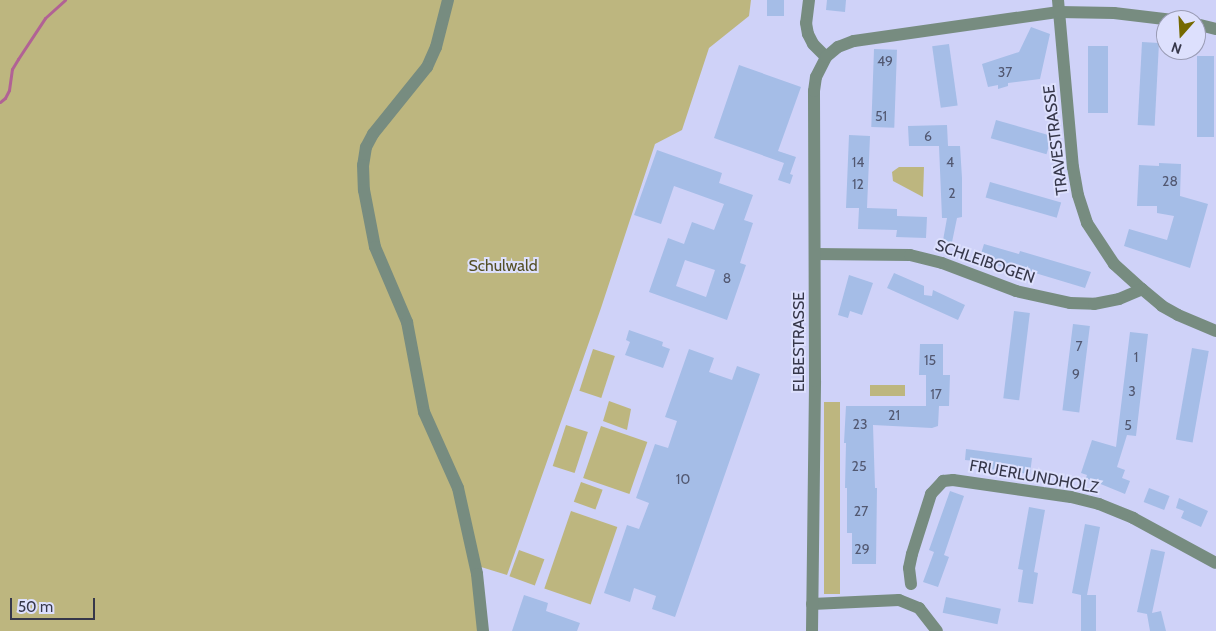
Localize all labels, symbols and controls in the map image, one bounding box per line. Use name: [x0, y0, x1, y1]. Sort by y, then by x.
north arrow: [1156, 10, 1206, 60]
text: N: [1169, 38, 1184, 58]
house number: 49: [877, 53, 893, 69]
house number: 37: [998, 64, 1012, 80]
street label: TRAVESTRASSE: [1040, 84, 1072, 196]
house number: 51: [875, 108, 887, 124]
house number: 6: [924, 128, 932, 144]
house number: 14: [852, 154, 864, 170]
house number: 4: [946, 154, 954, 170]
house number: 28: [1162, 173, 1178, 189]
house number: 12: [852, 176, 864, 192]
house number: 2: [948, 185, 956, 201]
street label: SCHLEIBOGEN: [933, 236, 1037, 288]
park label: Schulwald: [468, 256, 538, 276]
house number: 8: [723, 270, 731, 286]
street label: ELBESTRASSE: [789, 292, 809, 392]
house number: 7: [1075, 338, 1083, 354]
house number: 1: [1134, 349, 1138, 365]
house number: 15: [924, 352, 936, 368]
house number: 9: [1072, 366, 1080, 382]
house number: 3: [1128, 383, 1136, 399]
house number: 17: [930, 386, 942, 402]
house number: 21: [888, 407, 900, 423]
house number: 23: [853, 416, 867, 432]
house number: 5: [1124, 417, 1132, 433]
street label: FRUERLUNDHOLZ: [968, 456, 1100, 498]
house number: 25: [852, 458, 866, 474]
house number: 10: [676, 471, 690, 487]
house number: 27: [854, 503, 868, 519]
house number: 29: [854, 541, 870, 557]
scale bar: [12, 588, 98, 620]
text: 50 m: [18, 598, 53, 616]

